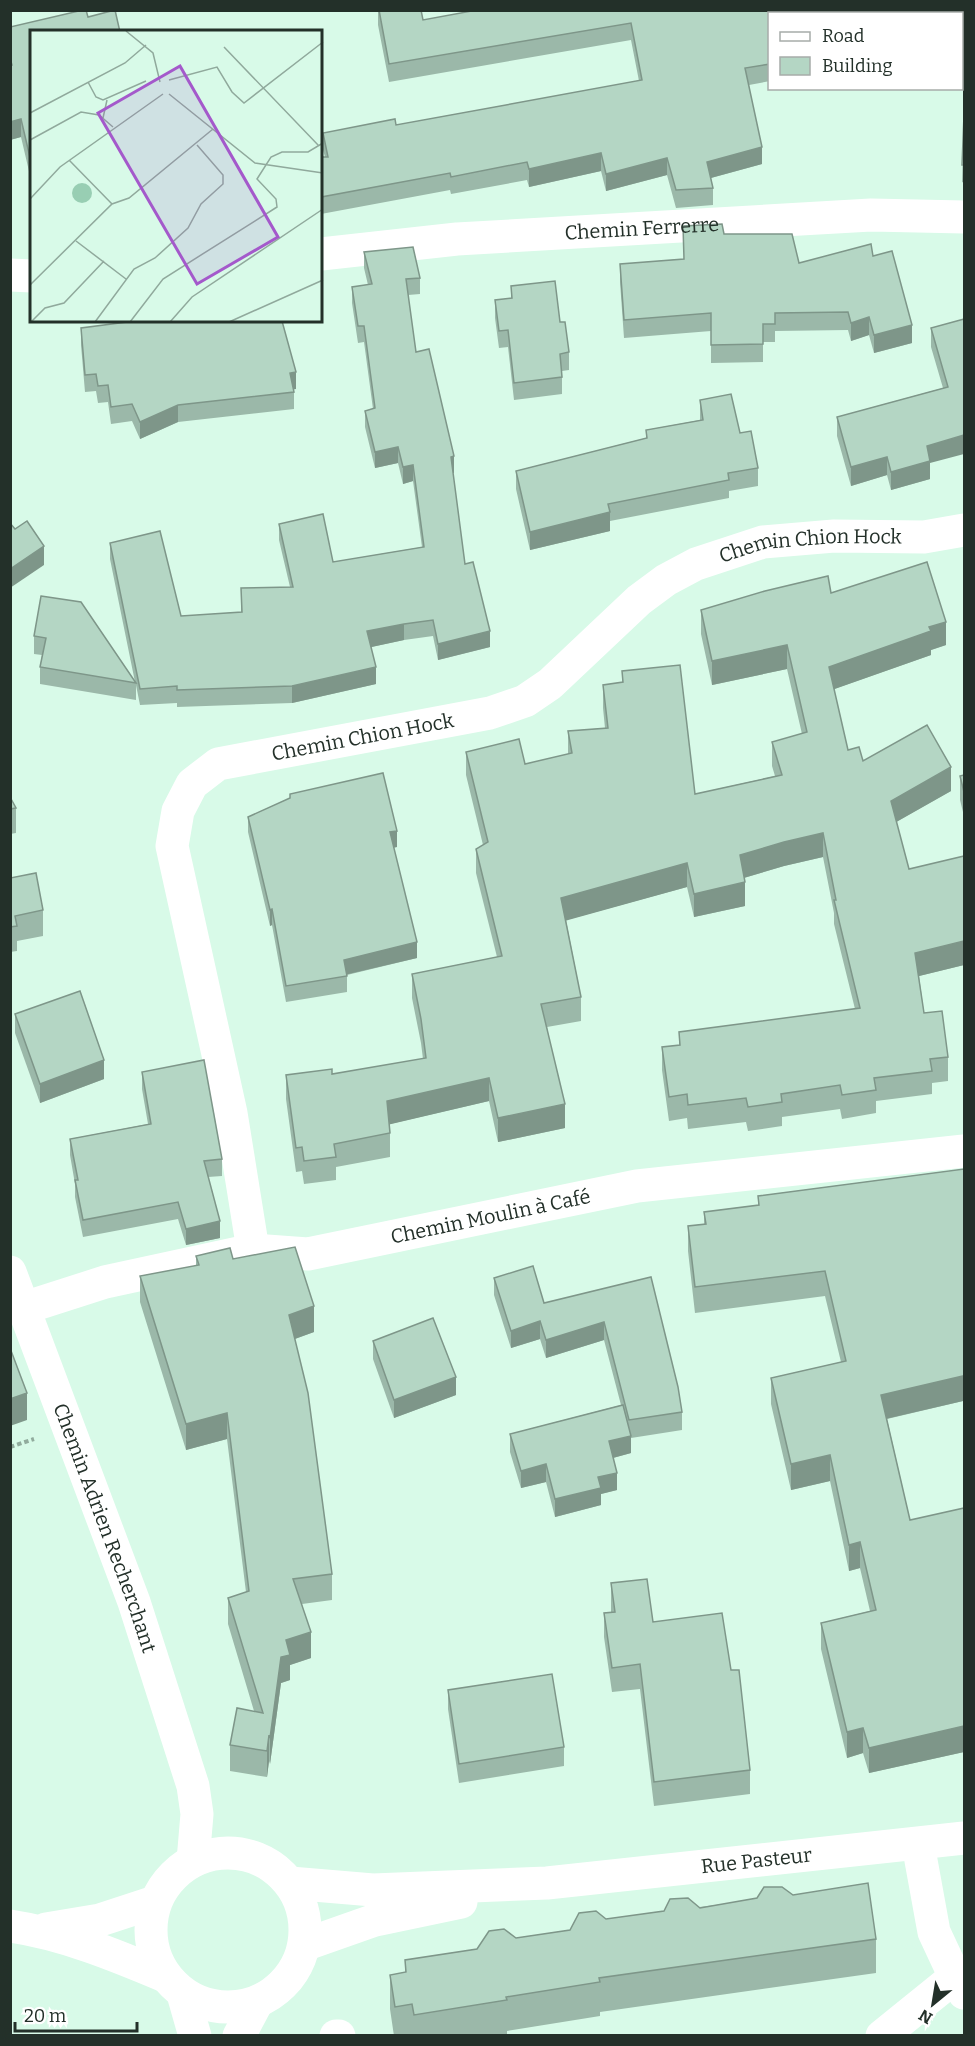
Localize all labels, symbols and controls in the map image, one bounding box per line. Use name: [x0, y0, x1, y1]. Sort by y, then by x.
legend: [768, 12, 963, 90]
text: Road: [822, 25, 865, 47]
inset map: [30, 30, 322, 322]
text: Building: [822, 55, 893, 77]
street label: Chemin Ferrerre: [564, 212, 720, 245]
street label: Chemin Chion Hock: [716, 524, 903, 568]
street label: Chemin Chion Hock: [270, 708, 456, 766]
street label: Chemin Moulin à Café: [388, 1184, 593, 1249]
street label: Chemin Adrien Recherchant: [48, 1400, 161, 1656]
street label: Rue Pasteur: [700, 1842, 813, 1878]
north arrow: [903, 1974, 963, 2034]
scale bar: [15, 1995, 136, 2033]
text: 20 m: [24, 2005, 66, 2027]
text: N: [916, 2005, 936, 2028]

